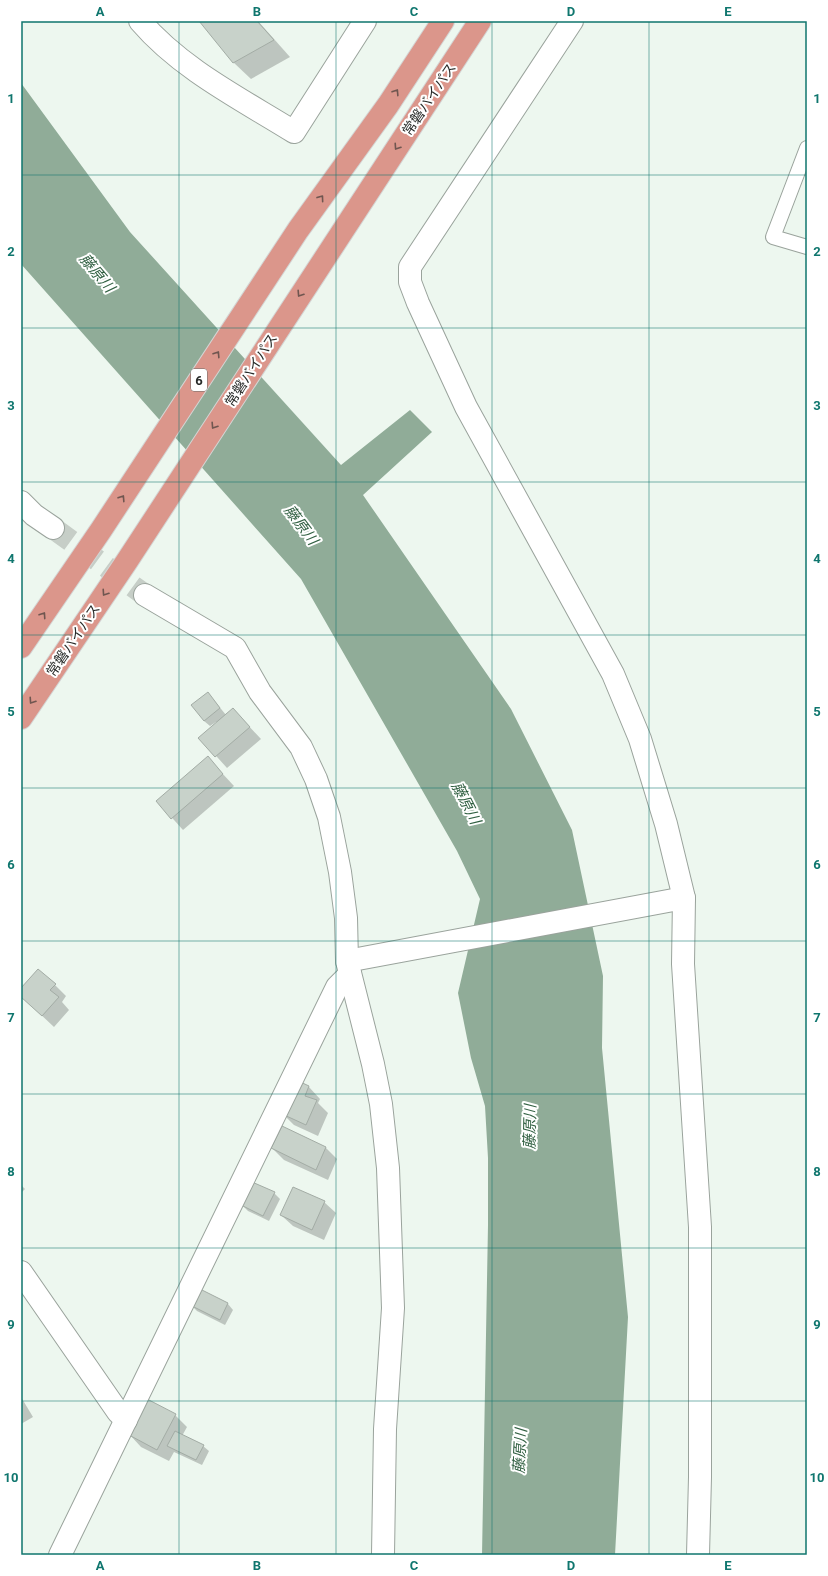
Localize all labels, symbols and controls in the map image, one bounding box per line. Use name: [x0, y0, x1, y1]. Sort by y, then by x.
text: A: [96, 4, 105, 19]
text: B: [253, 4, 261, 19]
text: C: [410, 4, 419, 19]
text: D: [567, 4, 575, 19]
text: E: [724, 4, 732, 19]
street label: 常磐バイパス: [399, 60, 459, 138]
one-way arrow: [392, 90, 399, 97]
text: 1: [7, 91, 15, 106]
text: 1: [813, 91, 821, 106]
one-way arrow: [394, 143, 402, 150]
one-way arrow: [316, 196, 323, 203]
text: 2: [7, 244, 15, 259]
text: 2: [813, 244, 821, 259]
water label: 藤原川: [76, 250, 120, 298]
one-way arrow: [297, 290, 305, 297]
street label: 常磐バイパス: [221, 331, 281, 409]
one-way arrow: [212, 351, 219, 358]
road number: 6: [191, 369, 207, 391]
text: 3: [7, 398, 15, 413]
text: 3: [813, 398, 821, 413]
one-way arrow: [211, 422, 219, 429]
one-way arrow: [117, 495, 124, 502]
water label: 藤原川: [280, 502, 323, 550]
text: 4: [7, 551, 15, 566]
text: 4: [813, 551, 821, 566]
one-way arrow: [102, 589, 110, 596]
street label: 常磐バイパス: [43, 601, 103, 679]
one-way arrow: [38, 612, 46, 619]
one-way arrow: [30, 697, 37, 704]
text: 5: [7, 704, 15, 719]
text: 5: [813, 704, 821, 719]
water label: 藤原川: [448, 779, 485, 829]
text: 6: [7, 857, 15, 872]
text: 6: [813, 857, 821, 872]
text: 7: [7, 1010, 15, 1025]
text: 7: [813, 1010, 821, 1025]
water label: 藤原川: [521, 1102, 539, 1150]
text: 8: [7, 1164, 15, 1179]
text: 8: [813, 1164, 821, 1179]
text: 9: [7, 1317, 15, 1332]
text: 9: [813, 1317, 821, 1332]
water label: 藤原川: [510, 1426, 530, 1474]
text: 10: [4, 1470, 18, 1485]
text: 10: [810, 1470, 824, 1485]
text: A: [96, 1558, 105, 1573]
text: B: [253, 1558, 261, 1573]
text: C: [410, 1558, 419, 1573]
text: D: [567, 1558, 575, 1573]
text: E: [724, 1558, 732, 1573]

